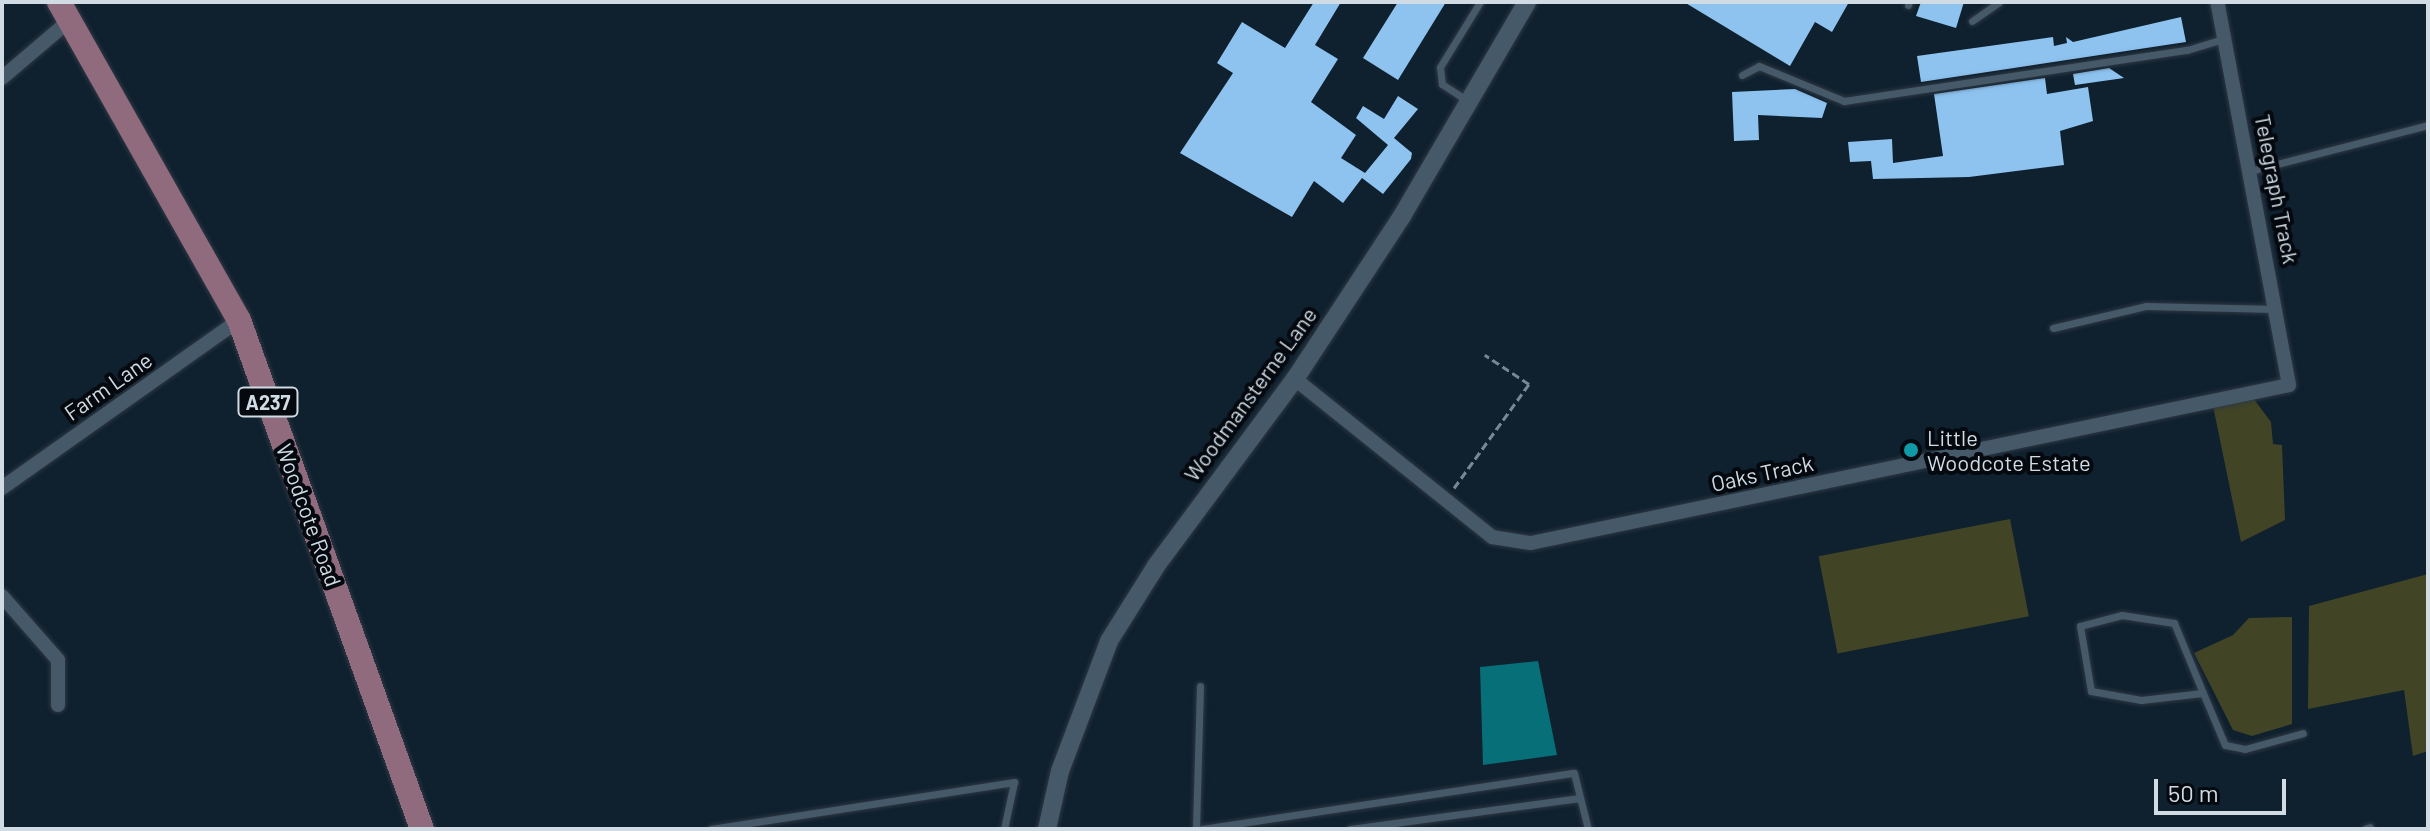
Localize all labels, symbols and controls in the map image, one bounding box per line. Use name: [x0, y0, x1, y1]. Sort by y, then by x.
street label: Telegraph Track: [2250, 112, 2304, 266]
street label: Woodmansterne Lane: [1178, 302, 1322, 486]
street label: Farm Lane: [59, 346, 157, 426]
road number: A237: [236, 386, 300, 418]
place label: Little Woodcote Estate: [1927, 424, 2091, 476]
street label: Woodcote Road: [271, 440, 347, 590]
marker: Little Woodcote Estate: [1902, 441, 1920, 459]
street label: Oaks Track: [1709, 449, 1815, 497]
scale bar: [2158, 763, 2290, 813]
text: 50 m: [2168, 778, 2219, 807]

